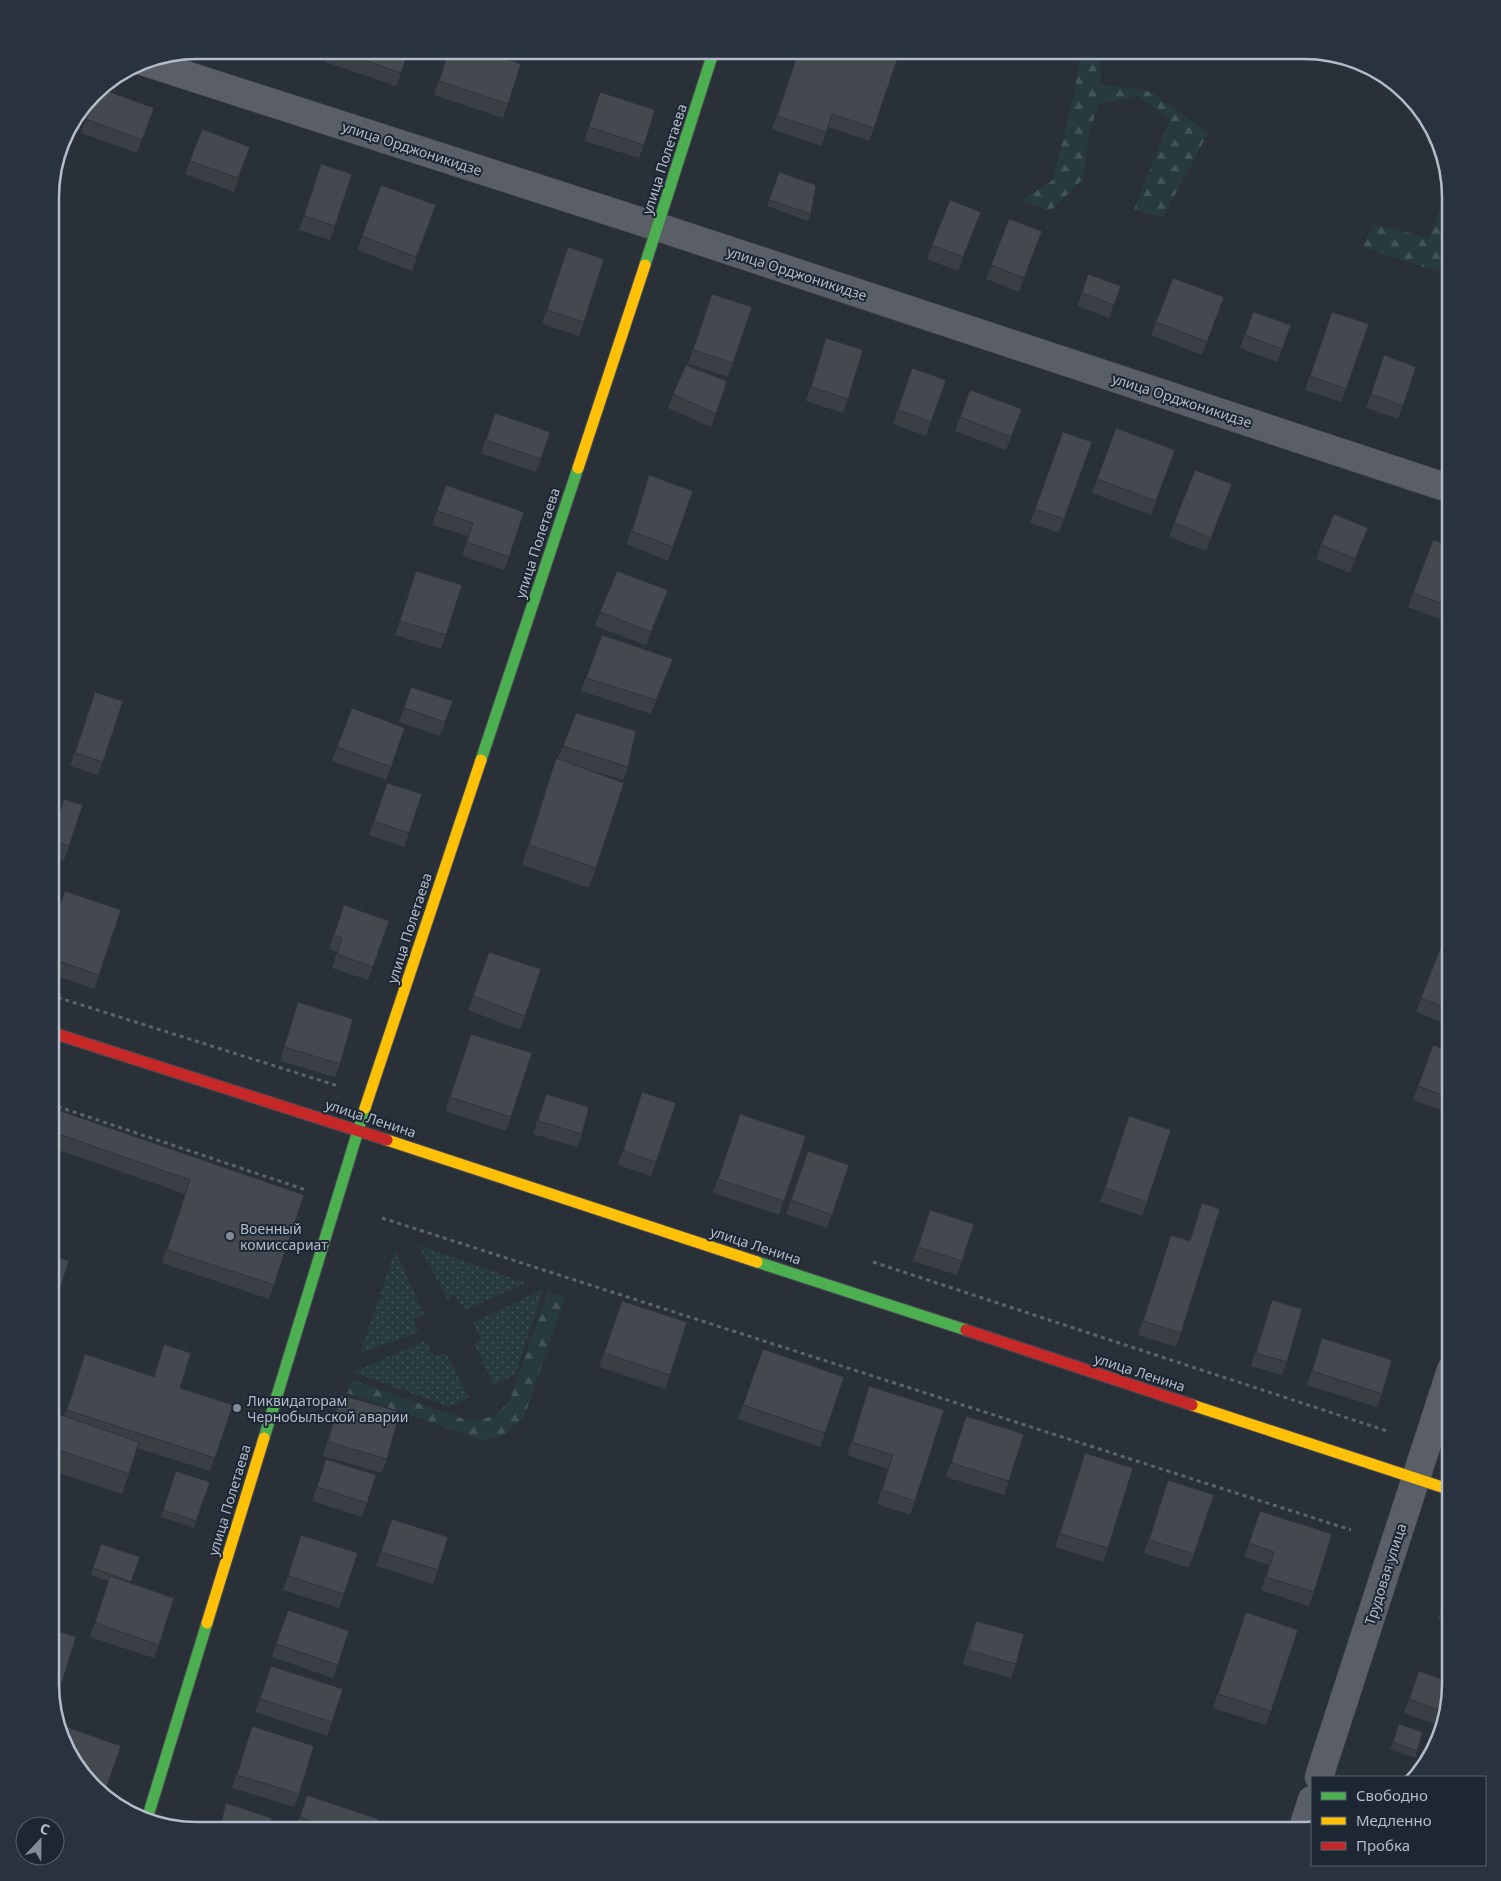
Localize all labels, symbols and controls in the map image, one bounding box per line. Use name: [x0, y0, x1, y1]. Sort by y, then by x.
street label: улица Полетаева: [637, 101, 691, 217]
street label: улица Орджоникидзе: [340, 116, 485, 180]
street label: улица Орджоникидзе: [725, 241, 870, 305]
street label: улица Орджоникидзе: [1110, 368, 1255, 432]
street label: улица Полетаева: [510, 485, 564, 601]
street label: улица Полетаева: [382, 870, 436, 986]
street label: улица Ленина: [323, 1094, 419, 1142]
place label: Военный комиссариат: [240, 1219, 328, 1254]
street label: улица Ленина: [708, 1221, 804, 1269]
marker: Военный комиссариат: [224, 1230, 236, 1242]
street label: улица Ленина: [1092, 1348, 1188, 1396]
place label: Ликвидаторам Чернобыльской аварии: [247, 1391, 408, 1426]
marker: Ликвидаторам Чернобыльской аварии: [231, 1402, 243, 1414]
street label: улица Полетаева: [203, 1442, 255, 1558]
street label: Трудовая улица: [1360, 1521, 1410, 1627]
legend: [1311, 1776, 1486, 1866]
text: Свободно: [1356, 1785, 1428, 1805]
text: Медленно: [1356, 1810, 1432, 1830]
north arrow: [15, 1816, 65, 1866]
text: С: [37, 1818, 53, 1839]
text: Пробка: [1356, 1835, 1410, 1855]

